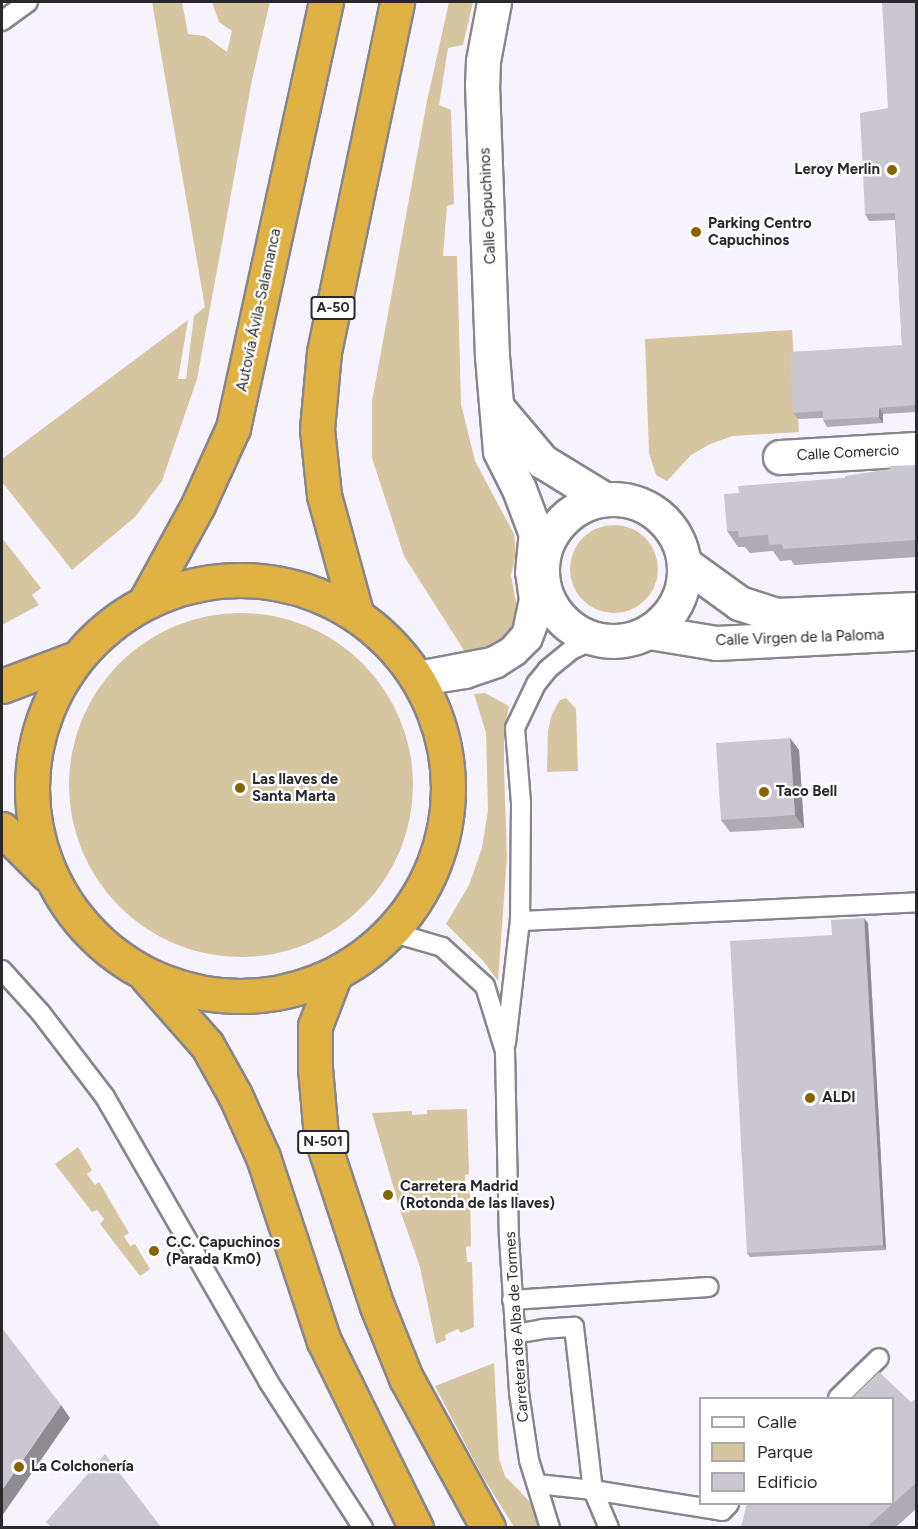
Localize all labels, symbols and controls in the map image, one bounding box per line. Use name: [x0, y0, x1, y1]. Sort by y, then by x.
street label: Calle Capuchinos: [476, 147, 500, 265]
place label: Leroy Merlin: [794, 161, 880, 179]
marker: Leroy Merlin: [885, 163, 899, 177]
place label: Parking Centro Capuchinos: [708, 214, 812, 249]
marker: Parking Centro Capuchinos: [689, 225, 703, 239]
street label: Autovía Ávila-Salamanca: [233, 227, 285, 393]
road number: A-50: [310, 297, 356, 319]
street label: Calle Comercio: [796, 441, 900, 465]
street label: Calle Virgen de la Paloma: [715, 626, 885, 650]
place label: Las llaves de Santa Marta: [252, 770, 338, 805]
marker: Las llaves de Santa Marta: [233, 781, 247, 795]
place label: Taco Bell: [776, 783, 837, 801]
marker: Taco Bell: [757, 785, 771, 799]
place label: ALDI: [822, 1089, 856, 1107]
marker: ALDI: [803, 1091, 817, 1105]
road number: N-501: [296, 1131, 350, 1153]
place label: Carretera Madrid (Rotonda de las llaves): [400, 1177, 555, 1212]
marker: Carretera Madrid (Rotonda de las llaves): [381, 1188, 395, 1202]
street label: Carretera de Alba de Tormes: [501, 1231, 533, 1423]
place label: C.C. Capuchinos (Parada Km0): [166, 1233, 280, 1268]
marker: C.C. Capuchinos (Parada Km0): [147, 1244, 161, 1258]
legend: [699, 1397, 894, 1505]
text: Calle: [757, 1411, 797, 1433]
text: Parque: [757, 1441, 813, 1463]
place label: La Colchonería: [31, 1458, 134, 1476]
marker: La Colchonería: [12, 1460, 26, 1474]
text: Edificio: [757, 1471, 818, 1493]

